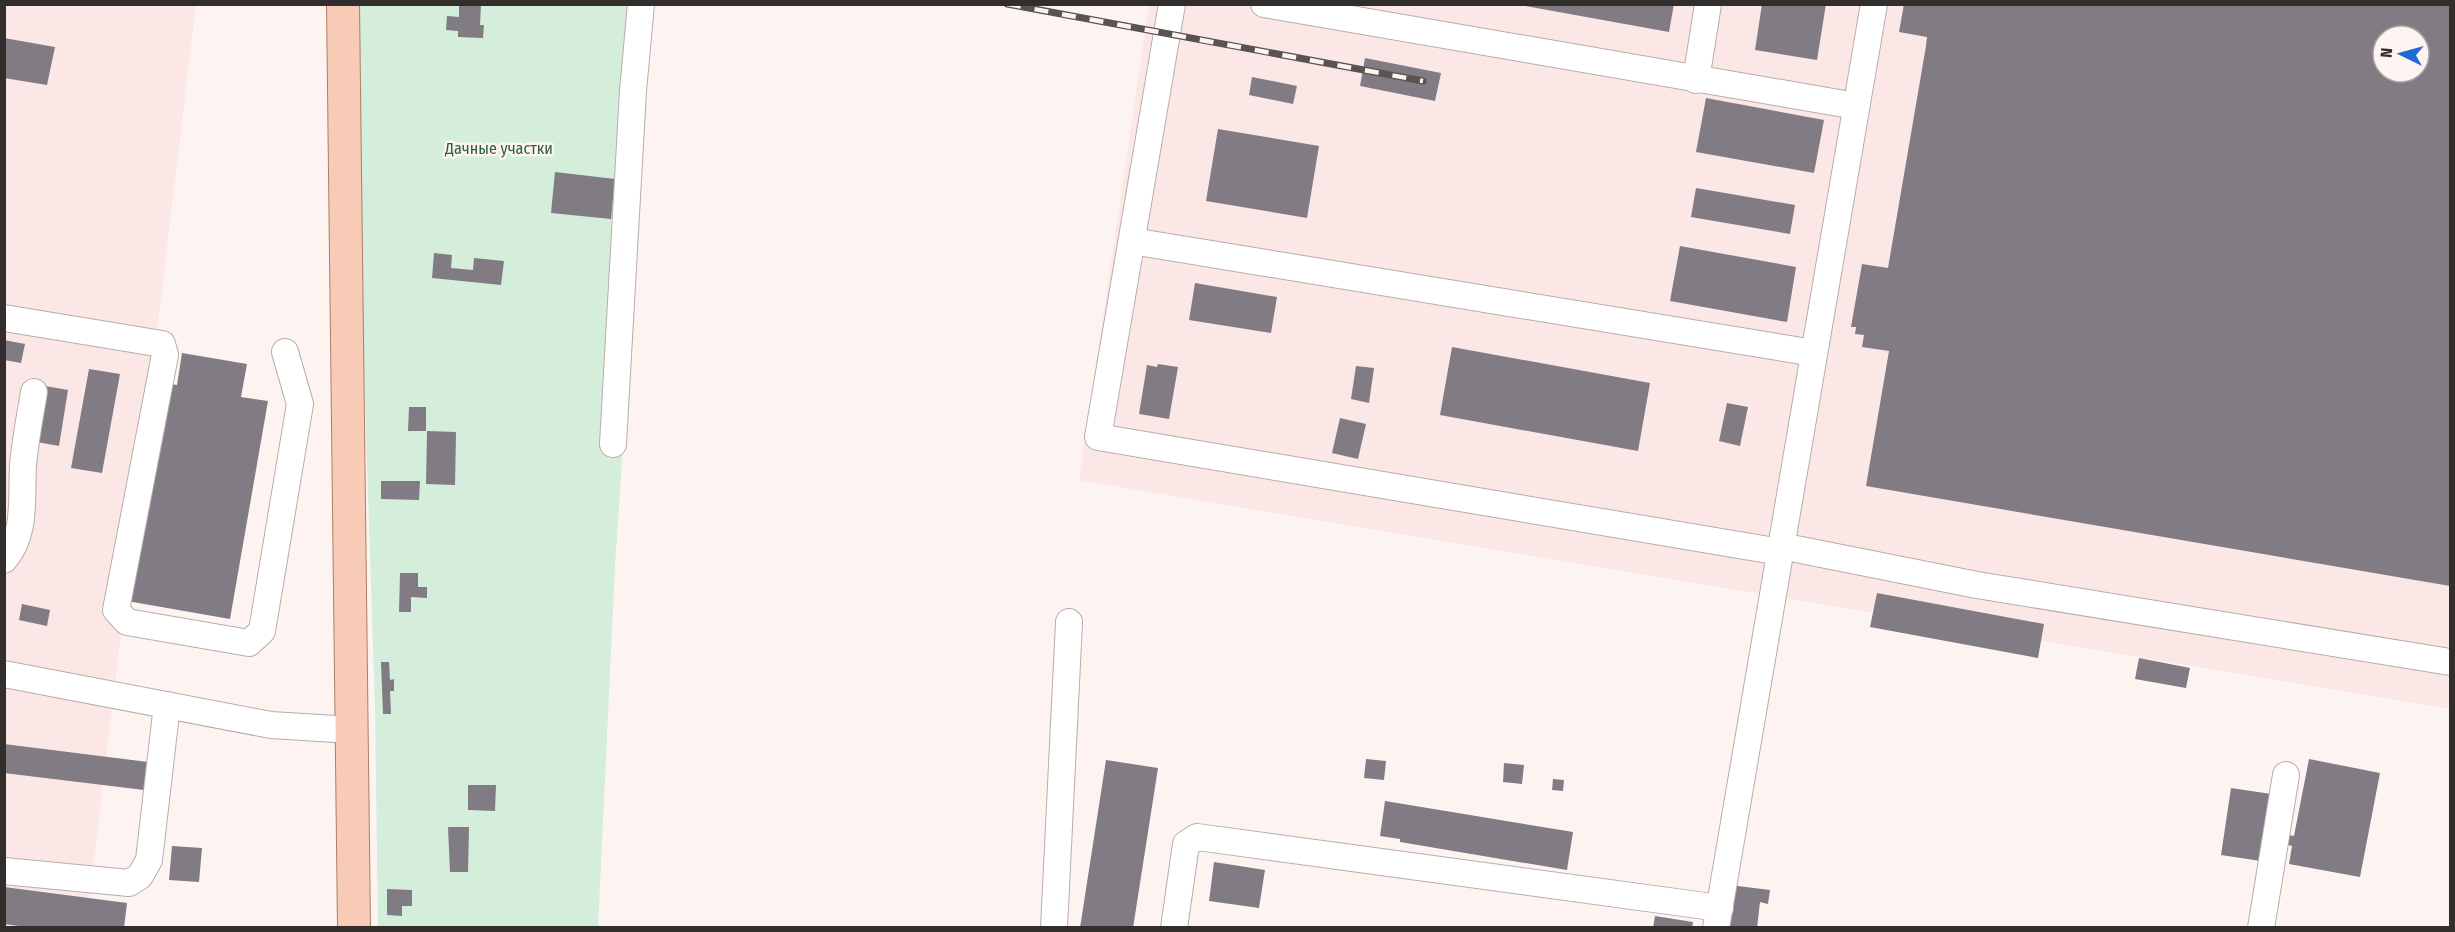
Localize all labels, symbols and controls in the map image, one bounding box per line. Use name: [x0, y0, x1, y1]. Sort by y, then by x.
north arrow: [2371, 24, 2431, 84]
text: N: [2377, 47, 2396, 58]
park label: Дачные участки: [444, 139, 553, 158]

